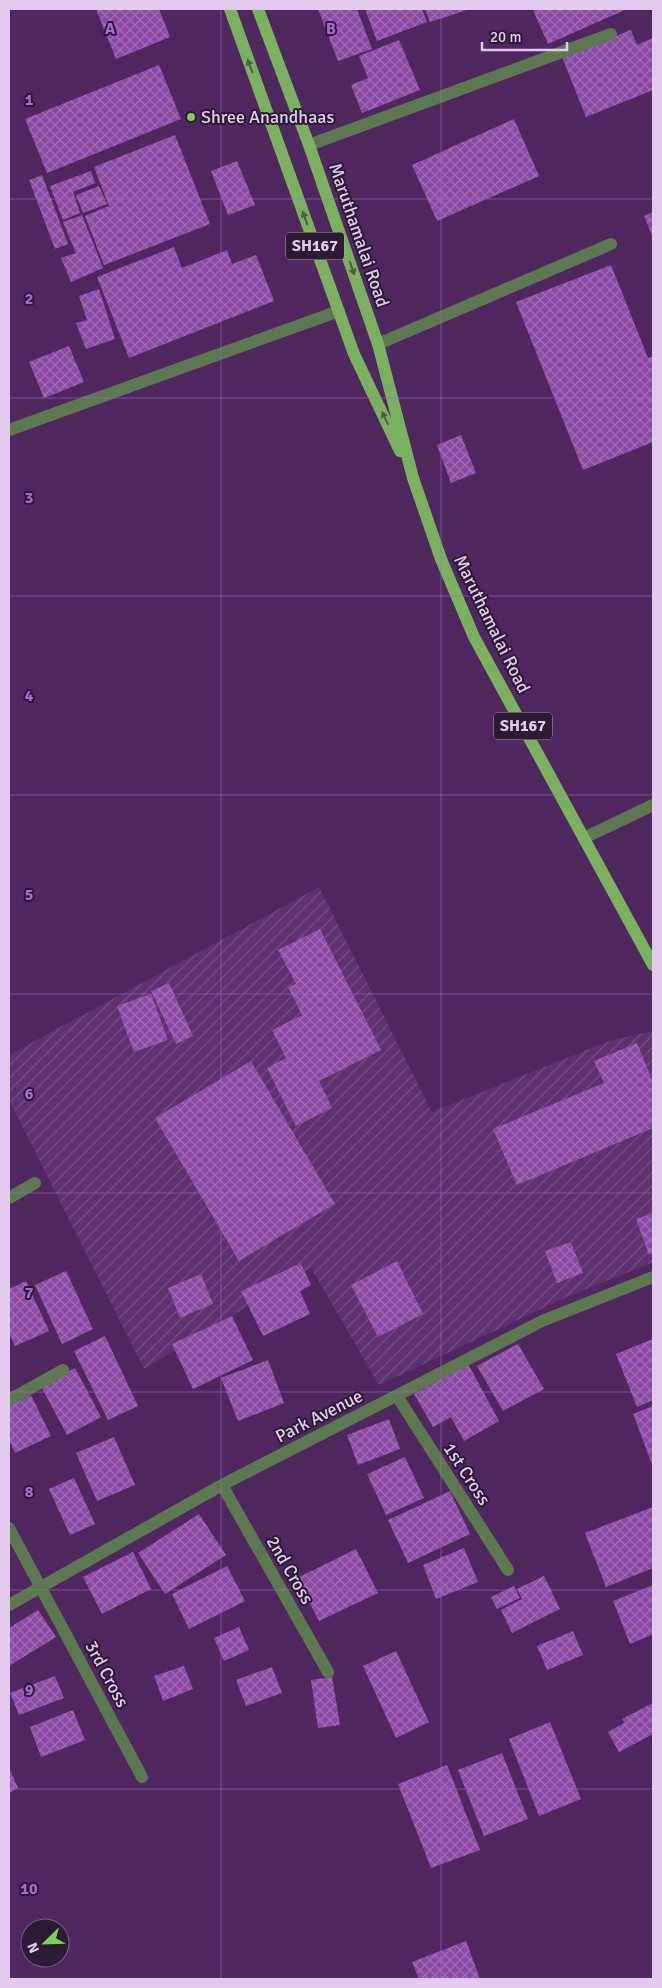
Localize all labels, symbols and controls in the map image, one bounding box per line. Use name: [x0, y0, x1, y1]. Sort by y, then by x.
text: A: [105, 19, 116, 39]
text: B: [326, 19, 336, 39]
scale bar: [482, 20, 567, 52]
text: 20 m: [490, 28, 521, 46]
one-way arrow: [246, 58, 253, 73]
text: 1: [25, 90, 34, 110]
place label: Shree Anandhaas: [201, 106, 334, 128]
marker: Shree Anandhaas: [185, 111, 197, 123]
street label: Maruthamalai Road: [324, 160, 394, 310]
one-way arrow: [301, 211, 308, 226]
road number: SH167: [286, 232, 344, 260]
one-way arrow: [349, 261, 356, 276]
text: 2: [25, 289, 33, 309]
one-way arrow: [380, 411, 388, 425]
text: 3: [25, 488, 33, 508]
street label: Maruthamalai Road: [449, 551, 535, 697]
text: 4: [25, 686, 34, 706]
road number: SH167: [494, 712, 552, 739]
text: 5: [25, 885, 33, 905]
text: 6: [25, 1084, 34, 1104]
text: 7: [25, 1283, 34, 1303]
street label: Park Avenue: [272, 1385, 366, 1447]
street label: 1st Cross: [439, 1439, 495, 1510]
text: 8: [25, 1482, 34, 1502]
street label: 2nd Cross: [262, 1532, 318, 1608]
street label: 3rd Cross: [80, 1637, 134, 1711]
text: 9: [25, 1680, 34, 1700]
text: 10: [20, 1879, 38, 1899]
north arrow: [20, 1918, 70, 1968]
text: N: [24, 1940, 43, 1956]

